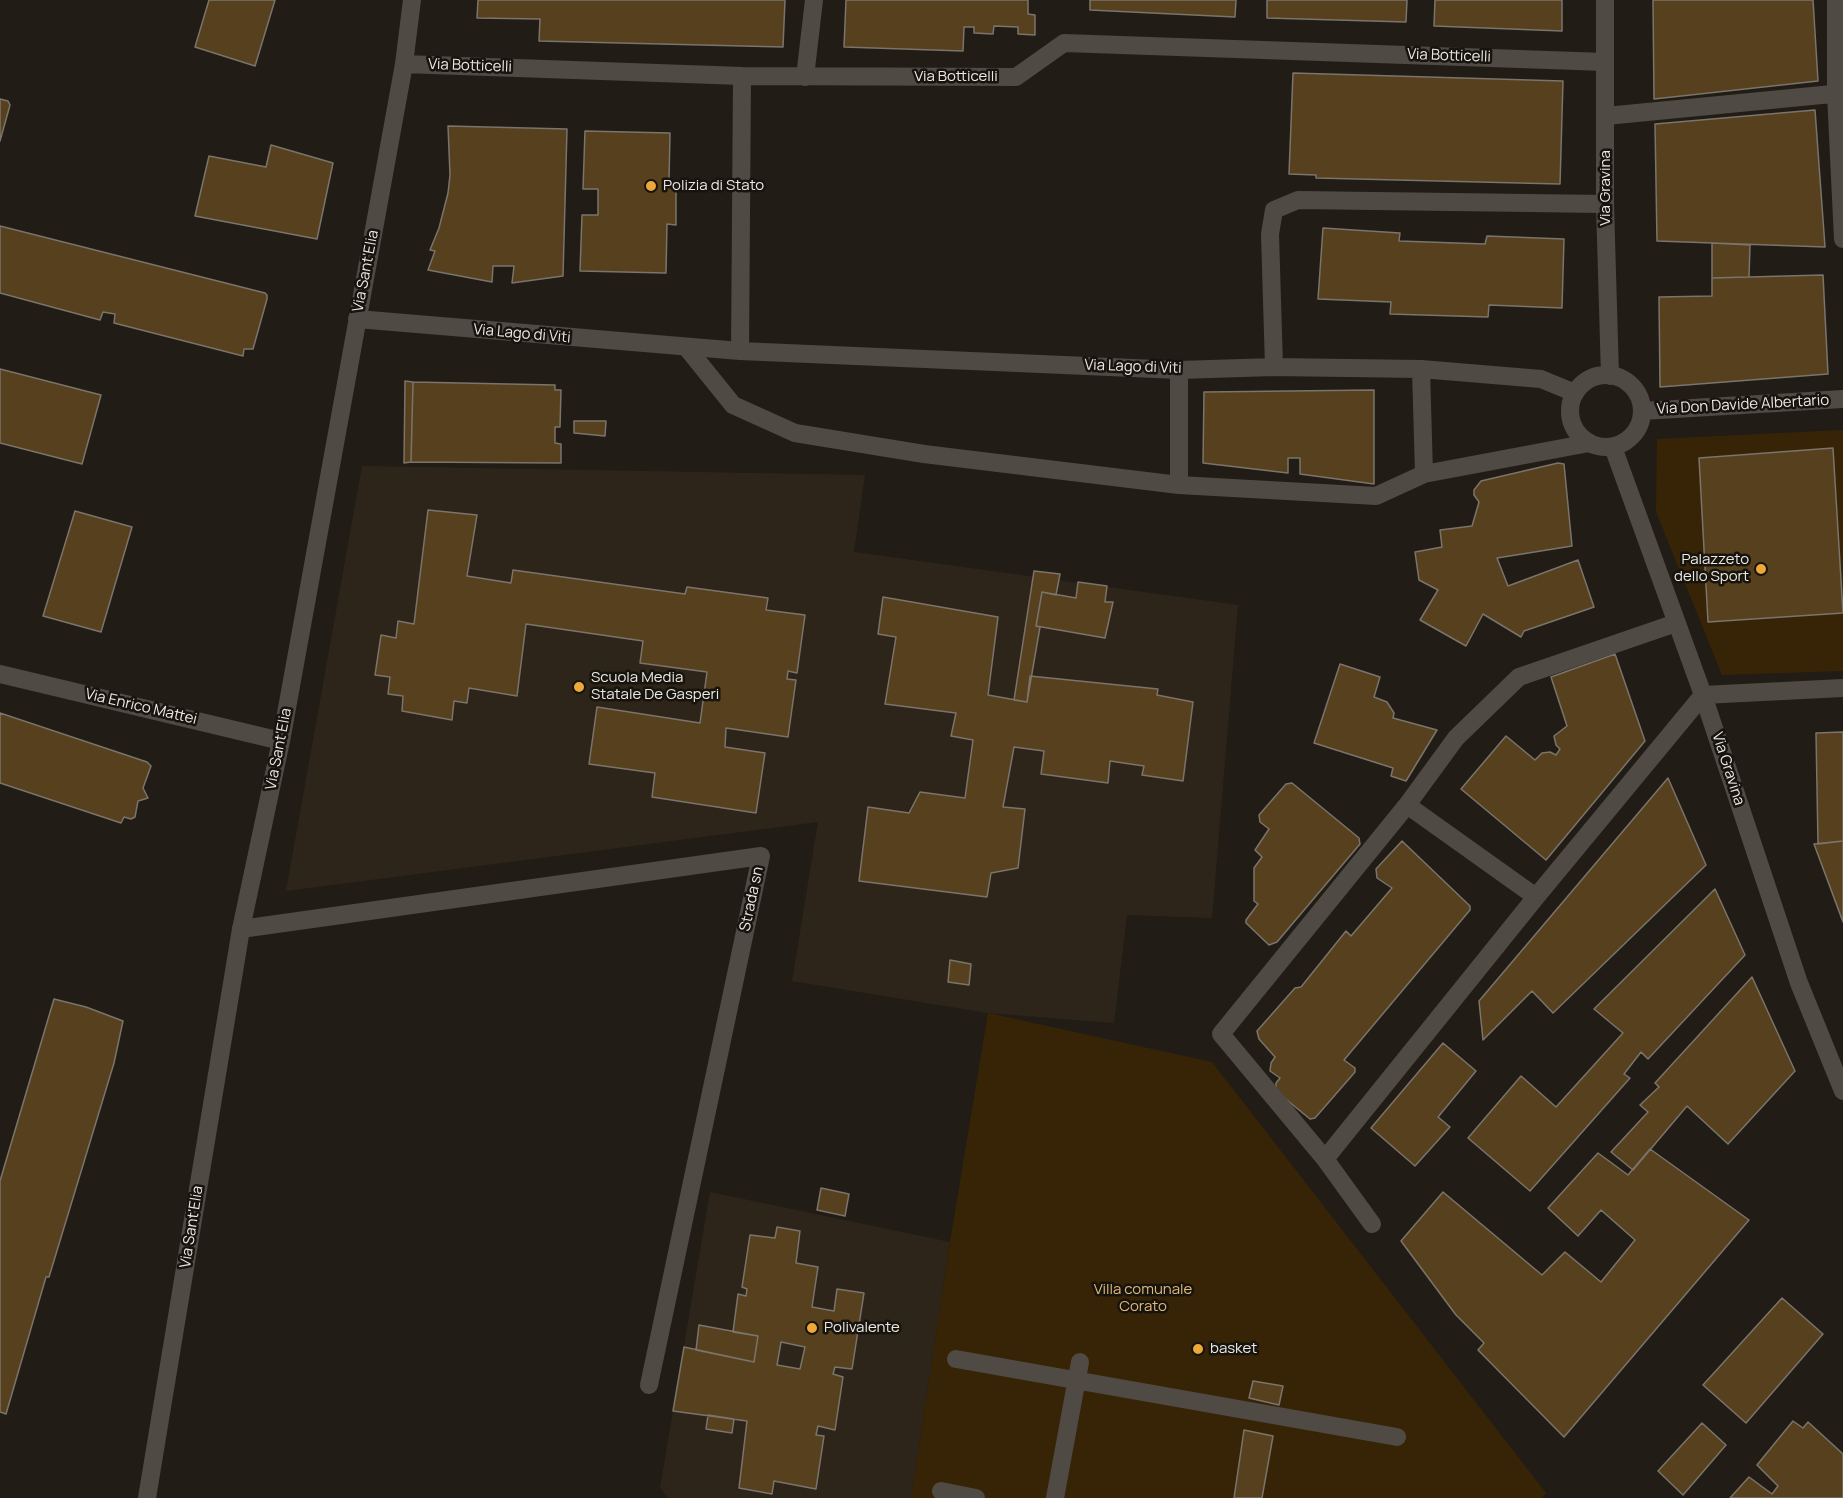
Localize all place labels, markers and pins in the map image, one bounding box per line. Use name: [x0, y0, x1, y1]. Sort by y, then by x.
place label: Polizia di Stato: [663, 177, 764, 195]
marker: Polizia di Stato: [644, 179, 658, 193]
place label: Palazzeto dello Sport: [1674, 551, 1749, 586]
marker: Palazzeto dello Sport: [1754, 562, 1768, 576]
place label: Scuola Media Statale De Gasperi: [591, 669, 719, 704]
marker: Scuola Media Statale De Gasperi: [572, 680, 586, 694]
place label: Polivalente: [824, 1319, 900, 1337]
marker: Polivalente: [805, 1321, 819, 1335]
place label: basket: [1210, 1340, 1257, 1358]
marker: basket: [1191, 1342, 1205, 1356]

